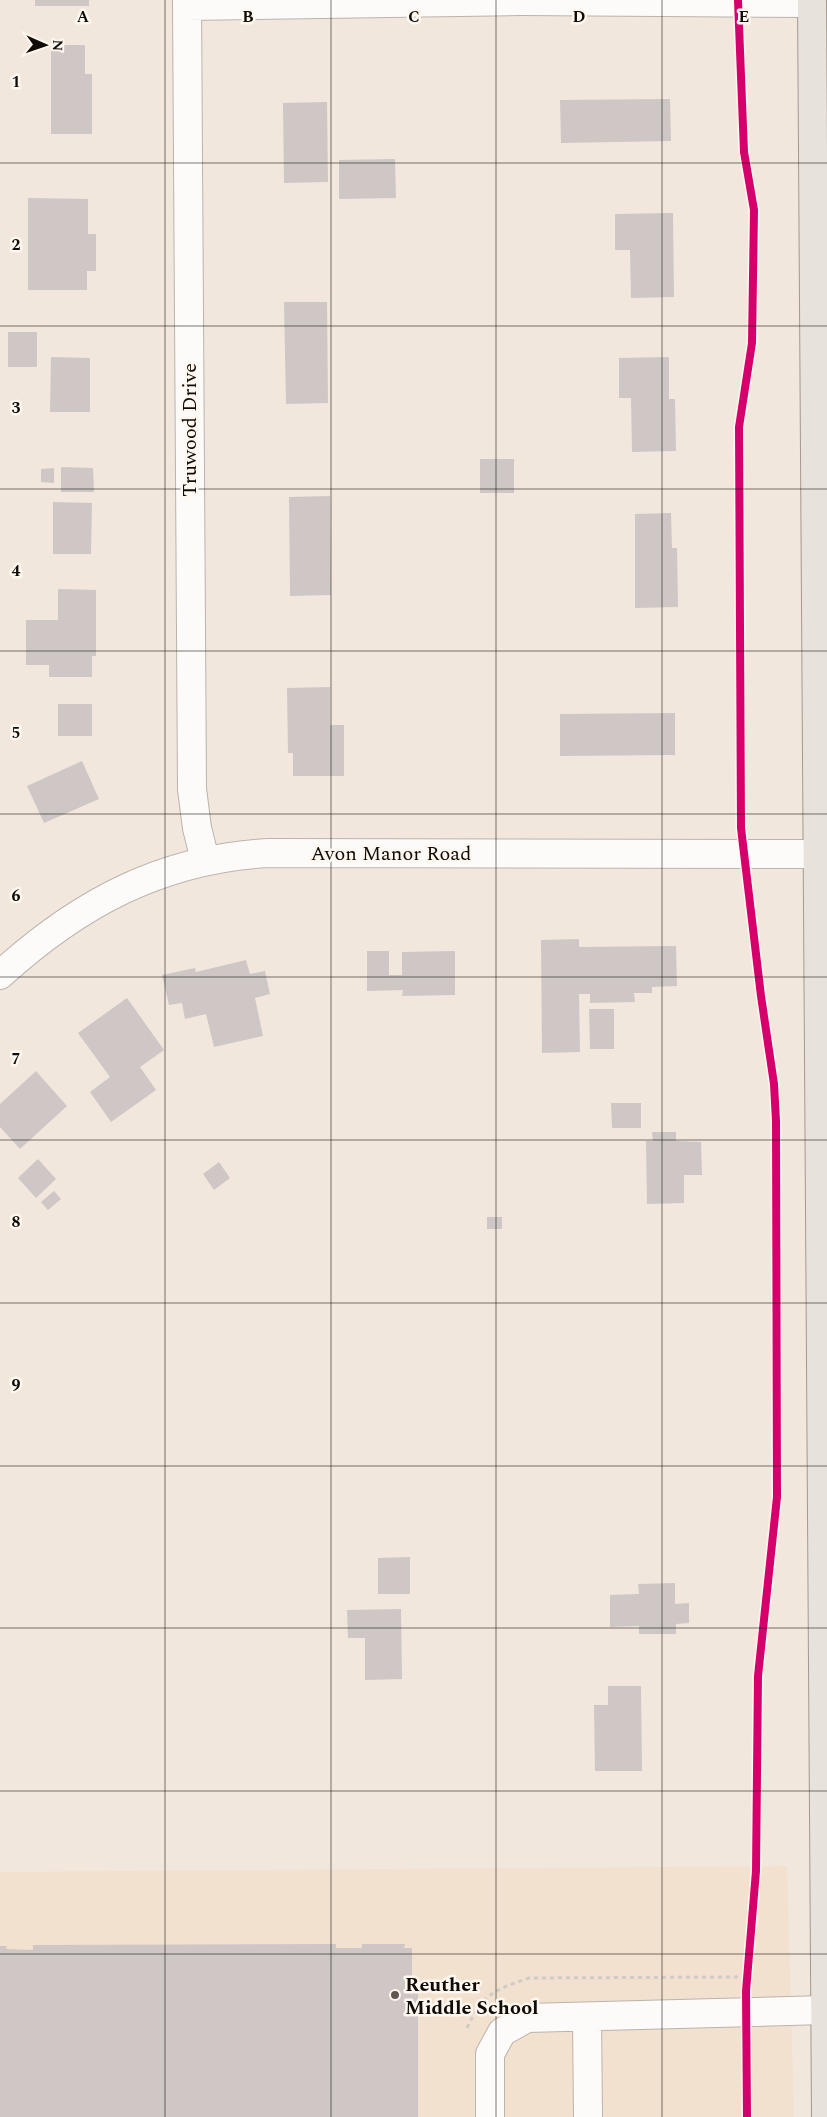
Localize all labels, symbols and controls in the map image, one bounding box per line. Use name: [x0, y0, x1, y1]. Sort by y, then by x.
text: A: [77, 5, 90, 29]
text: B: [242, 5, 254, 29]
text: C: [408, 5, 420, 29]
text: D: [573, 5, 586, 29]
text: E: [739, 5, 749, 29]
north arrow: [20, 20, 70, 70]
text: N: [47, 39, 68, 52]
text: 1: [12, 70, 20, 94]
text: 2: [12, 233, 21, 257]
street label: Truwood Drive: [175, 363, 205, 497]
text: 3: [12, 396, 21, 420]
text: 4: [12, 559, 21, 583]
text: 5: [12, 721, 20, 745]
street label: Avon Manor Road: [311, 839, 471, 869]
text: 6: [12, 884, 21, 908]
text: 7: [12, 1047, 21, 1071]
text: 8: [12, 1210, 21, 1234]
text: 9: [12, 1373, 21, 1397]
place label: Reuther Middle School: [405, 1970, 539, 2023]
marker: Reuther Middle School: [389, 1989, 401, 2001]

